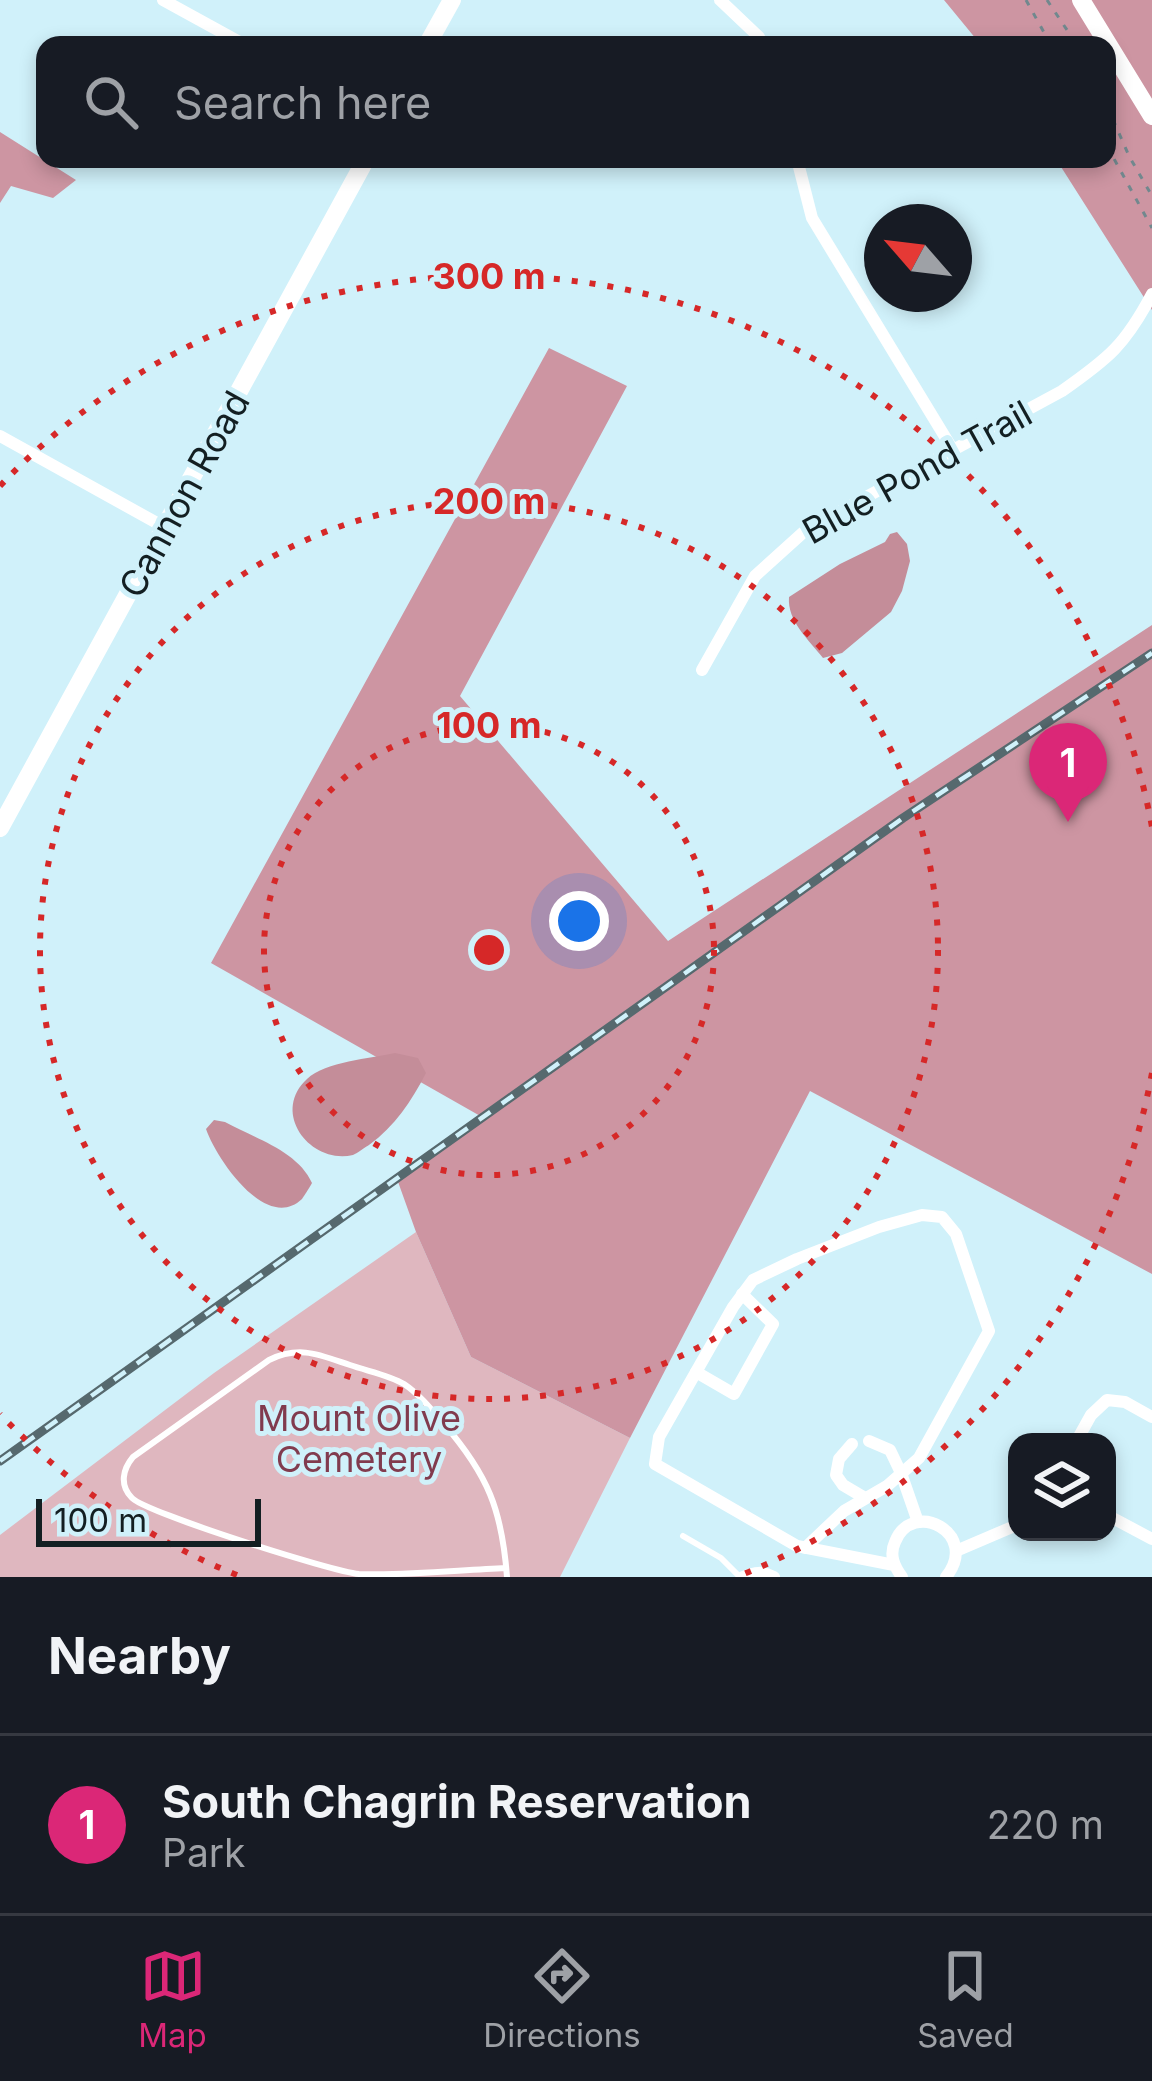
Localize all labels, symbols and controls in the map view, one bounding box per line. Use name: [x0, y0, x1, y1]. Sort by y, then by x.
search box: [36, 36, 1116, 168]
icon: search: [78, 69, 144, 135]
text: Search here: [174, 75, 431, 130]
north arrow: [864, 204, 972, 312]
text: 300 m: [432, 254, 546, 298]
street label: Cannon Road: [109, 383, 259, 605]
street label: Blue Pond Trail: [795, 391, 1039, 553]
text: 200 m: [433, 479, 545, 523]
text: 100 m: [436, 703, 542, 747]
pin: 1: [1029, 723, 1107, 822]
your location: [549, 891, 609, 951]
centre of rings: [468, 929, 510, 971]
park label: Mount Olive Cemetery: [257, 1396, 461, 1481]
map controls: [1008, 1433, 1116, 1541]
button: layers: [1008, 1433, 1116, 1541]
scale bar: [36, 1493, 261, 1546]
text: 100 m: [54, 1500, 147, 1540]
text: Nearby: [48, 1625, 231, 1686]
text: South Chagrin Reservation: [162, 1774, 752, 1829]
text: 1: [79, 1801, 95, 1848]
text: 220 m: [987, 1801, 1104, 1848]
text: Park: [162, 1829, 246, 1876]
tab: Map: [138, 1943, 207, 2055]
tab: Directions: [483, 1943, 641, 2055]
tab: Saved: [917, 1943, 1014, 2055]

